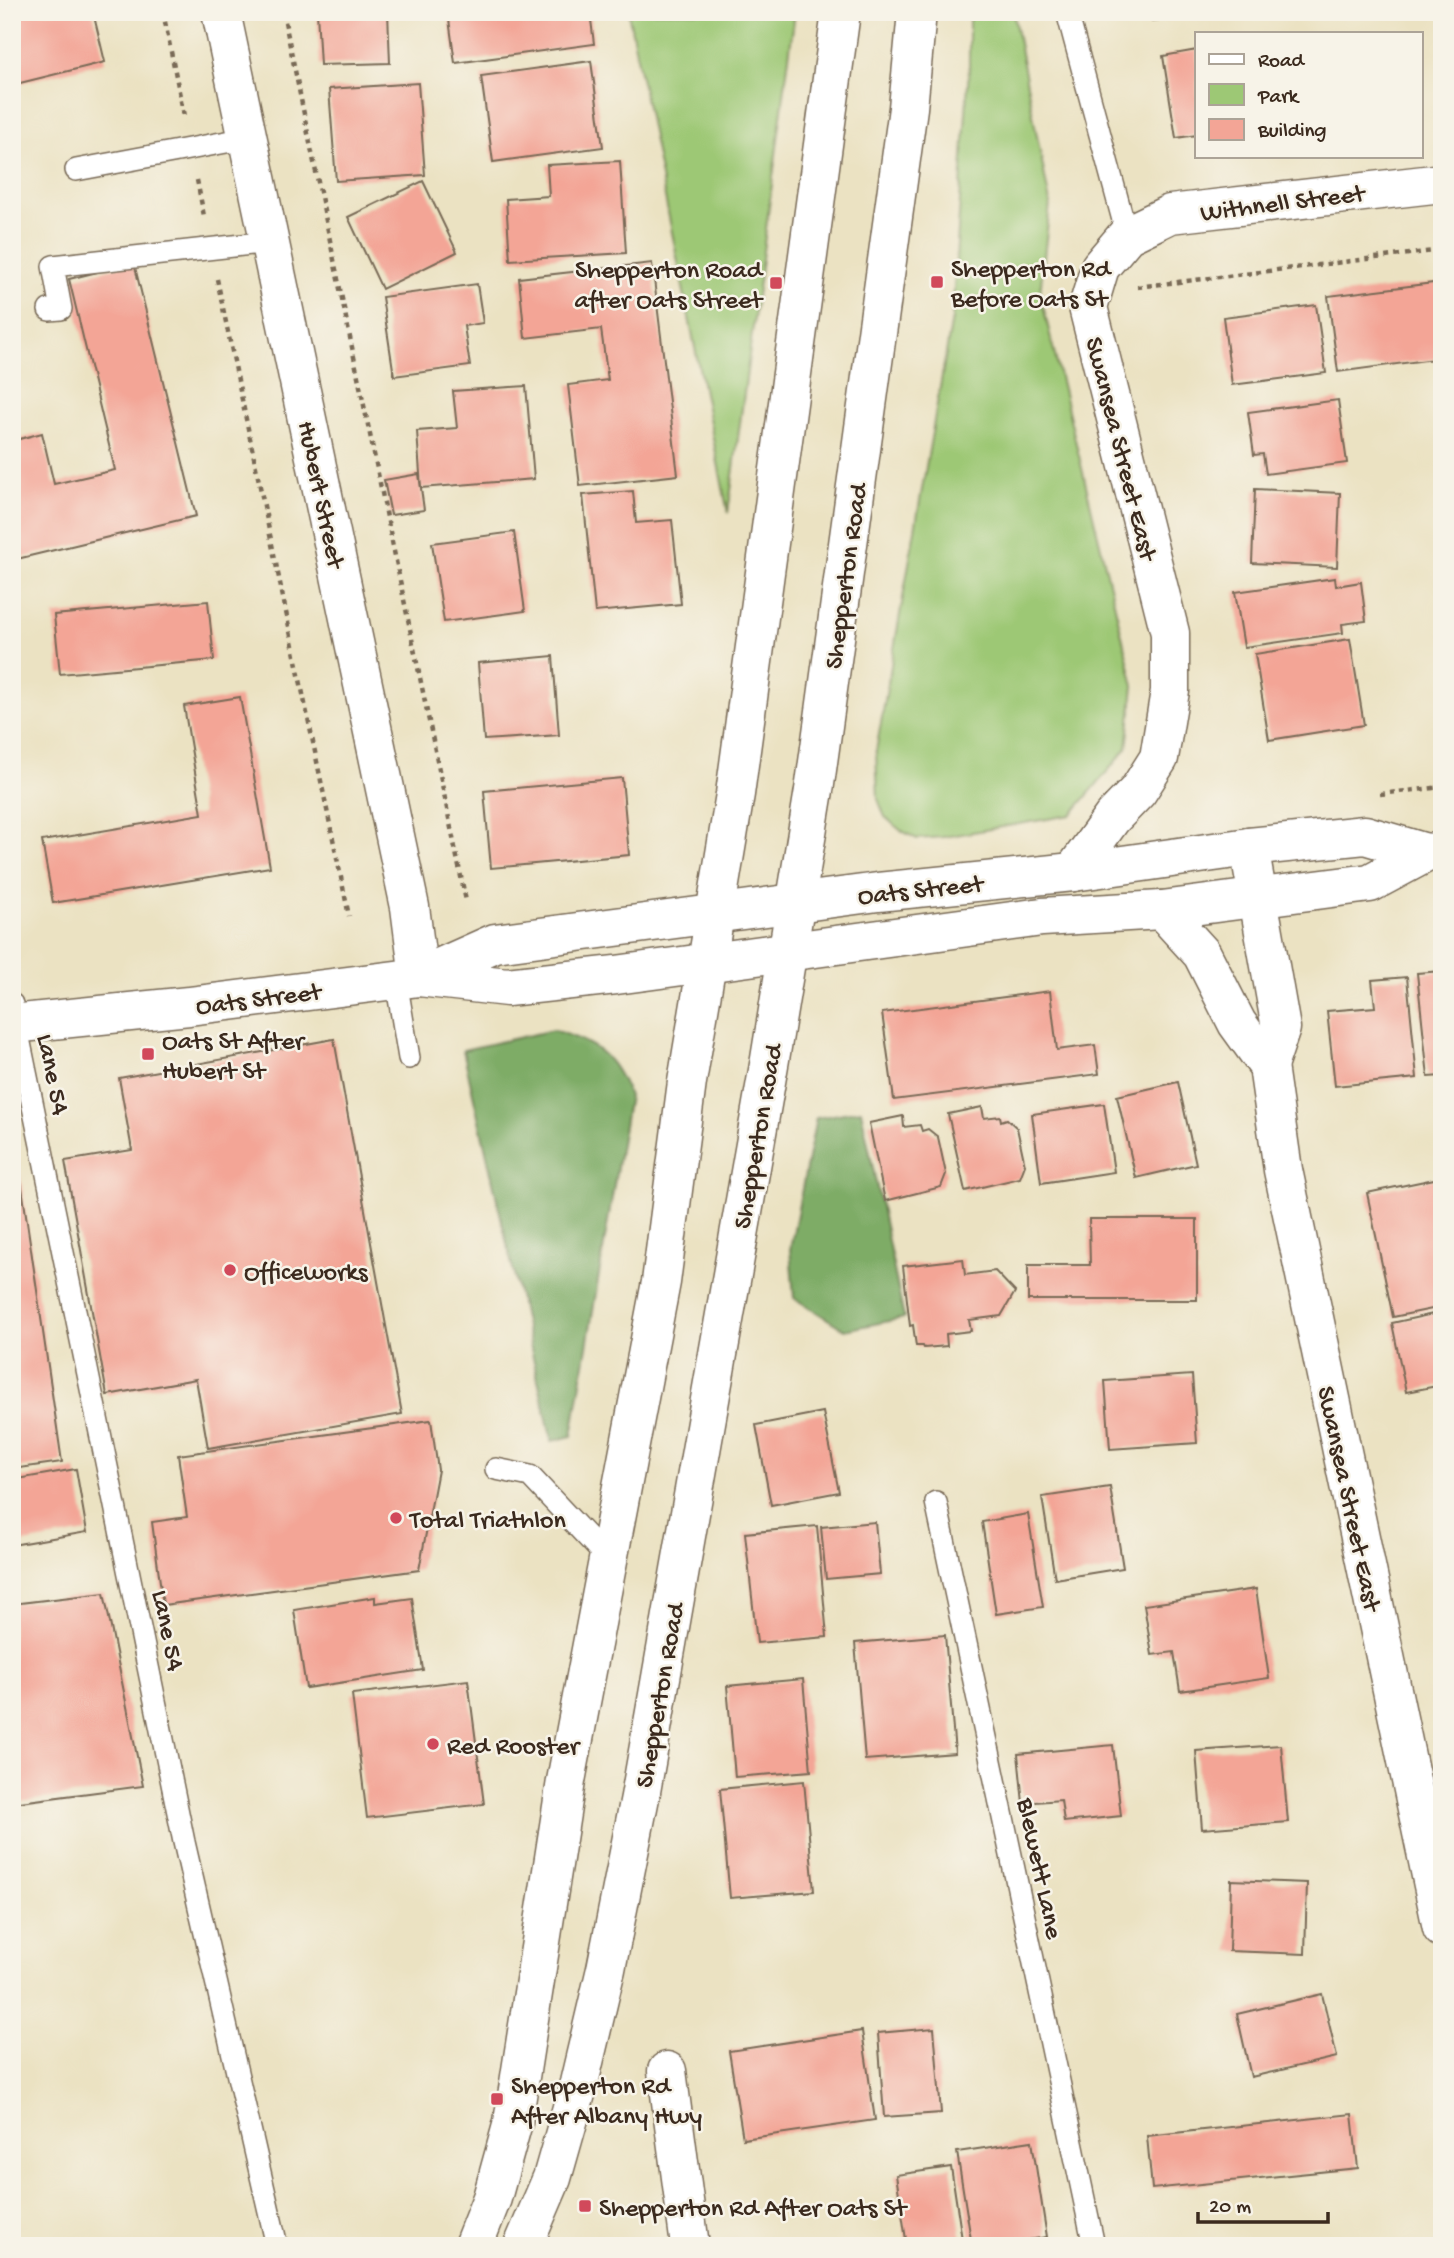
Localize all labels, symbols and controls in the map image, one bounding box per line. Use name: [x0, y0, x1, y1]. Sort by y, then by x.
legend: [1195, 32, 1422, 158]
text: Road: [1258, 50, 1306, 75]
text: Park: [1257, 86, 1301, 111]
text: Building: [1257, 120, 1327, 145]
street label: Withnell Street: [1199, 180, 1369, 231]
place label: Shepperton Rd Before Oats St: [950, 256, 1112, 317]
place label: Shepperton Road after Oats Street: [574, 257, 764, 318]
marker: Shepperton Rd Before Oats St: [929, 274, 945, 290]
marker: Shepperton Road after Oats Street: [768, 275, 784, 291]
street label: Swansea Street East: [1076, 334, 1162, 566]
street label: Hubert Street: [288, 419, 350, 574]
street label: Shepperton Road: [820, 480, 877, 671]
street label: Oats Street: [856, 870, 987, 914]
street label: Oats Street: [194, 978, 325, 1025]
place label: Oats St After Hubert St: [162, 1028, 307, 1089]
street label: Lane 54: [27, 1032, 74, 1118]
street label: Shepperton Road: [729, 1040, 792, 1232]
marker: Oats St After Hubert St: [140, 1046, 156, 1062]
place label: Officeworks: [244, 1259, 369, 1290]
marker: Officeworks: [222, 1262, 238, 1278]
street label: Swansea Street East: [1308, 1384, 1386, 1616]
place label: Total Triathlon: [408, 1507, 567, 1538]
marker: Total Triathlon: [388, 1510, 404, 1526]
street label: Lane 54: [142, 1588, 189, 1674]
street label: Shepperton Road: [631, 1599, 694, 1791]
place label: Red Rooster: [447, 1733, 582, 1764]
marker: Red Rooster: [425, 1736, 441, 1752]
street label: Blewett Lane: [1007, 1795, 1068, 1943]
place label: Shepperton Rd After Albany Hwy: [511, 2073, 702, 2134]
marker: Shepperton Rd After Albany Hwy: [489, 2091, 505, 2107]
scale bar: [1198, 2181, 1328, 2225]
place label: Shepperton Rd After Oats St: [599, 2195, 908, 2226]
text: 20 m: [1209, 2196, 1251, 2221]
marker: Shepperton Rd After Oats St: [577, 2198, 593, 2214]

